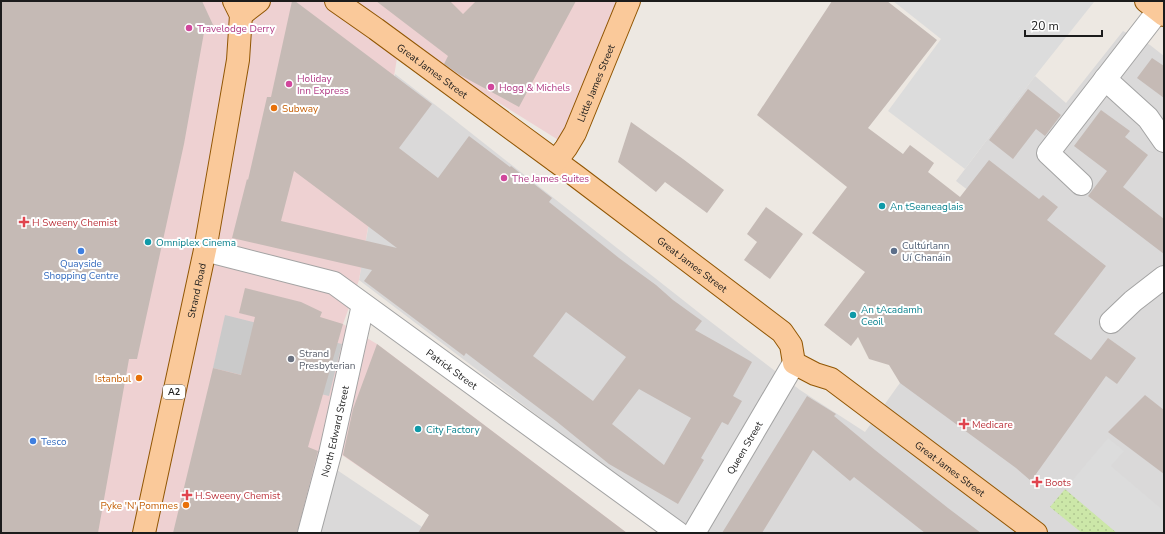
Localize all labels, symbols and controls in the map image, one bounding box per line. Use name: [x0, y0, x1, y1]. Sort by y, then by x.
scale bar: [1025, 12, 1102, 38]
text: 20 m: [1031, 18, 1059, 34]
place label: Travelodge Derry: [197, 22, 276, 36]
marker: Travelodge Derry: [184, 23, 194, 33]
street label: Great James Street: [394, 41, 471, 102]
street label: Little James Street: [574, 42, 619, 124]
place label: Holiday Inn Express: [297, 72, 349, 98]
marker: Holiday Inn Express: [284, 79, 294, 89]
place label: Hogg & Michels: [499, 81, 570, 95]
marker: Hogg & Michels: [486, 82, 496, 92]
place label: Subway: [282, 102, 319, 116]
marker: Subway: [269, 103, 279, 113]
place label: The James Suites: [512, 172, 589, 186]
marker: The James Suites: [499, 173, 509, 183]
place label: An tSeaneaglais: [890, 200, 964, 214]
marker: An tSeaneaglais: [877, 201, 887, 211]
place label: H Sweeny Chemist: [32, 216, 118, 230]
marker: H Sweeny Chemist: [19, 217, 29, 227]
street label: Great James Street: [654, 234, 730, 296]
place label: Omniplex Cinema: [156, 236, 236, 250]
marker: Omniplex Cinema: [143, 237, 153, 247]
place label: Cultúrlann Uí Chanáin: [902, 239, 951, 265]
marker: Quayside Shopping Centre: [76, 246, 86, 256]
marker: Cultúrlann Uí Chanáin: [889, 246, 899, 256]
place label: Quayside Shopping Centre: [43, 257, 119, 283]
street label: Strand Road: [185, 262, 210, 320]
place label: An tAcadamh Ceoil: [861, 303, 923, 329]
marker: An tAcadamh Ceoil: [848, 310, 858, 320]
street label: Patrick Street: [423, 346, 480, 393]
place label: Strand Presbyterian: [299, 347, 356, 373]
marker: Strand Presbyterian: [286, 354, 296, 364]
place label: Istanbul: [95, 372, 131, 386]
marker: Istanbul: [134, 373, 144, 383]
street label: North Edward Street: [318, 384, 353, 479]
road number: A2: [163, 385, 185, 399]
place label: Medicare: [972, 418, 1013, 432]
street label: Queen Street: [724, 419, 766, 477]
marker: Medicare: [959, 419, 969, 429]
place label: City Factory: [426, 423, 480, 437]
marker: City Factory: [413, 424, 423, 434]
place label: Tesco: [41, 435, 67, 449]
marker: Tesco: [28, 436, 38, 446]
street label: Great James Street: [911, 438, 988, 501]
place label: Boots: [1045, 476, 1071, 490]
marker: Boots: [1032, 477, 1042, 487]
place label: H.Sweeny Chemist: [195, 489, 281, 503]
marker: H.Sweeny Chemist: [182, 490, 192, 500]
place label: Pyke 'N' Pommes: [100, 499, 178, 513]
marker: Pyke 'N' Pommes: [181, 500, 191, 510]

